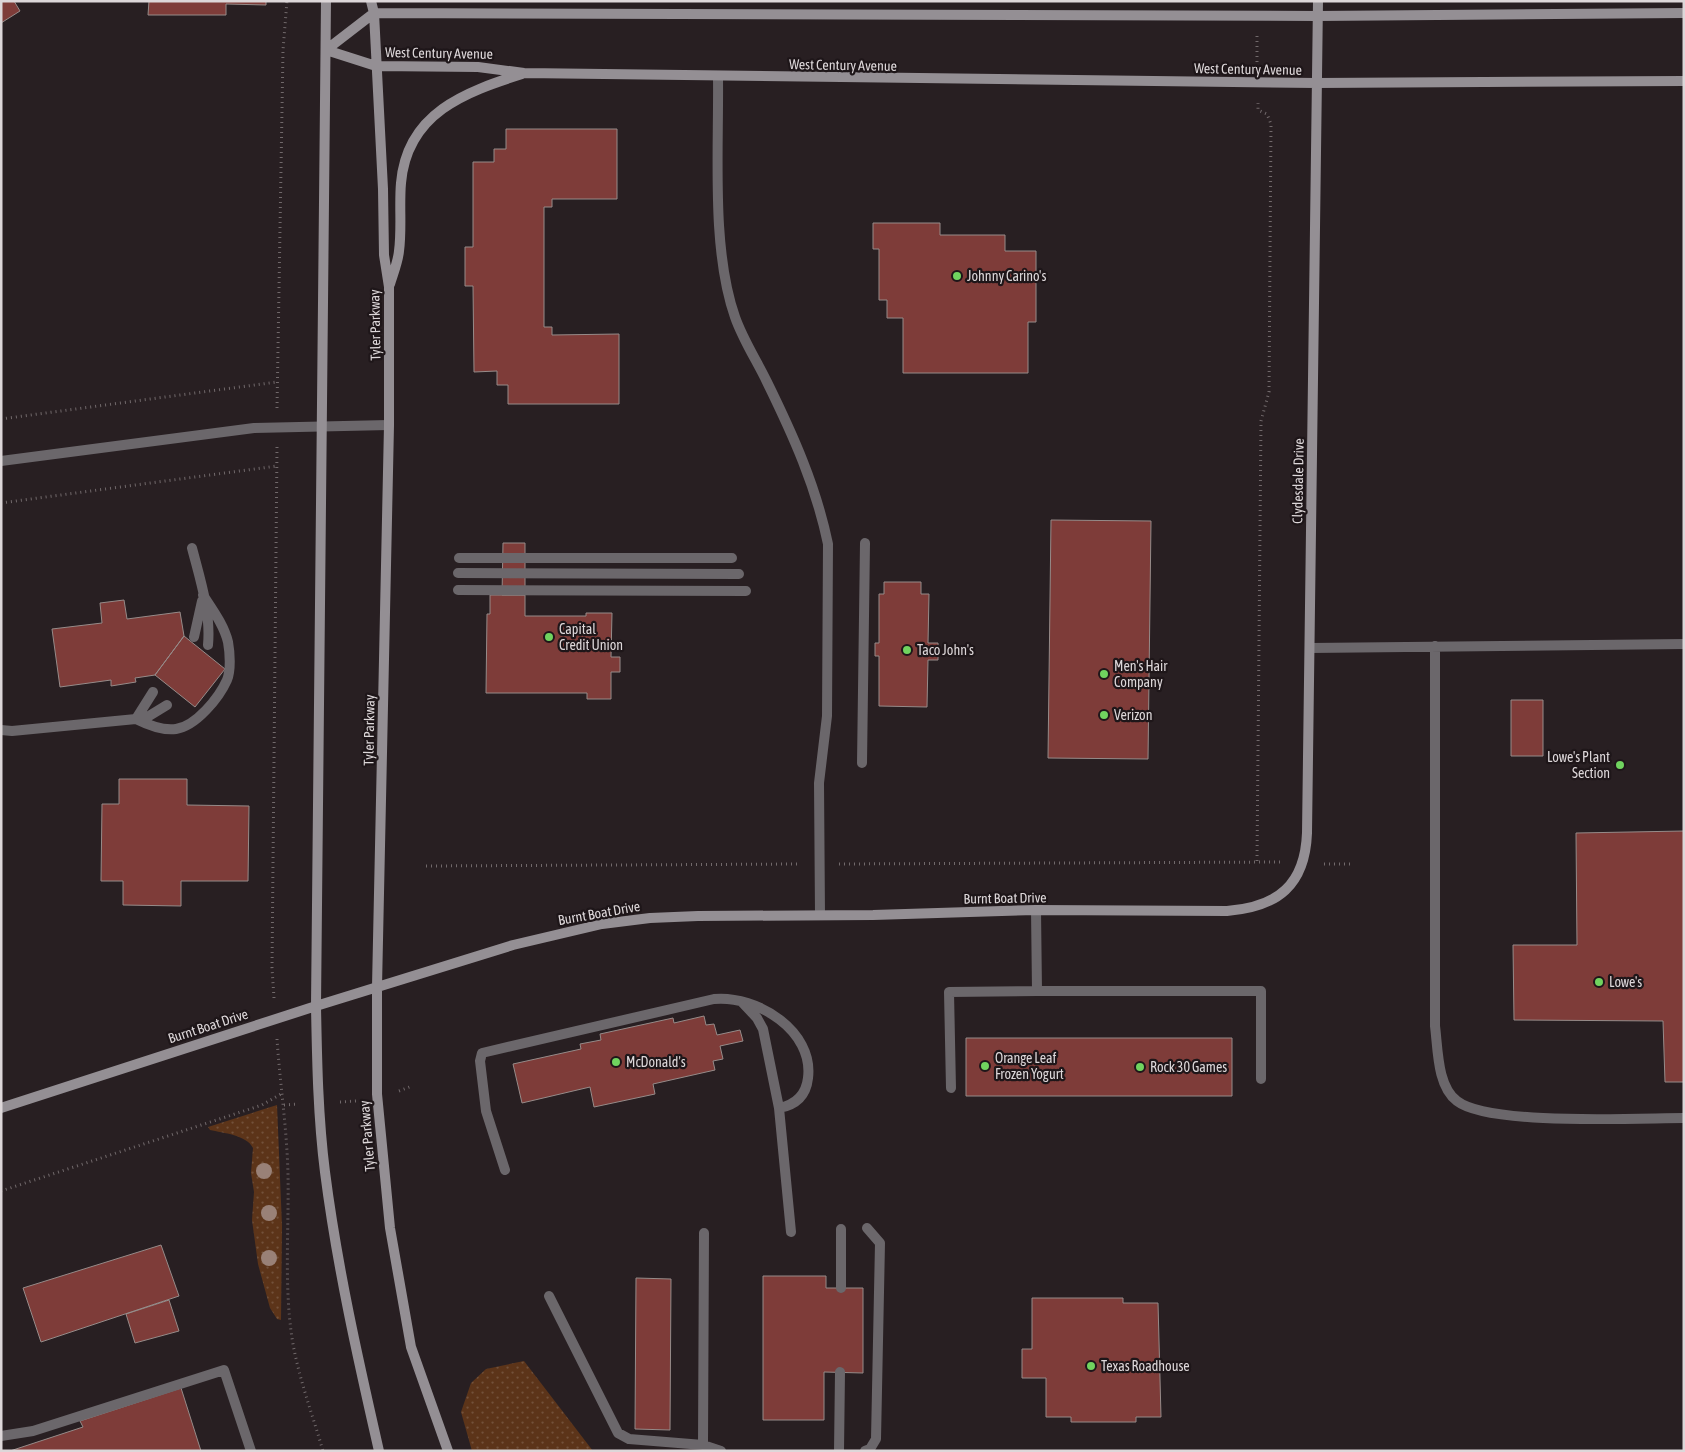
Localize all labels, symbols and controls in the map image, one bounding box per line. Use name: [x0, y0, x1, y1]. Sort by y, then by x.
street label: West Century Avenue: [385, 44, 493, 62]
street label: West Century Avenue: [789, 56, 897, 74]
street label: West Century Avenue: [1194, 60, 1302, 78]
place label: Johnny Carino's: [967, 268, 1046, 284]
marker: Johnny Carino's: [951, 270, 963, 282]
street label: Tyler Parkway: [366, 289, 384, 361]
street label: Clydesdale Drive: [1289, 438, 1307, 524]
place label: Capital Credit Union: [559, 621, 623, 653]
marker: Capital Credit Union: [543, 631, 555, 643]
place label: Taco John's: [917, 642, 974, 658]
marker: Taco John's: [901, 644, 913, 656]
place label: Men's Hair Company: [1114, 658, 1168, 690]
marker: Men's Hair Company: [1098, 668, 1110, 680]
street label: Tyler Parkway: [360, 694, 378, 766]
place label: Verizon: [1114, 707, 1152, 723]
marker: Verizon: [1098, 709, 1110, 721]
place label: Lowe's Plant Section: [1547, 749, 1610, 781]
marker: Lowe's Plant Section: [1614, 759, 1626, 771]
street label: Burnt Boat Drive: [963, 889, 1047, 907]
street label: Burnt Boat Drive: [557, 898, 641, 928]
place label: Lowe's: [1609, 974, 1642, 990]
marker: Lowe's: [1593, 976, 1605, 988]
street label: Burnt Boat Drive: [166, 1006, 250, 1046]
place label: Orange Leaf Frozen Yogurt: [995, 1050, 1064, 1082]
place label: McDonald's: [626, 1054, 686, 1070]
marker: McDonald's: [610, 1056, 622, 1068]
place label: Rock 30 Games: [1150, 1059, 1227, 1075]
marker: Orange Leaf Frozen Yogurt: [979, 1060, 991, 1072]
marker: Rock 30 Games: [1134, 1061, 1146, 1073]
street label: Tyler Parkway: [356, 1100, 378, 1172]
place label: Texas Roadhouse: [1101, 1358, 1190, 1374]
marker: Texas Roadhouse: [1085, 1360, 1097, 1372]

